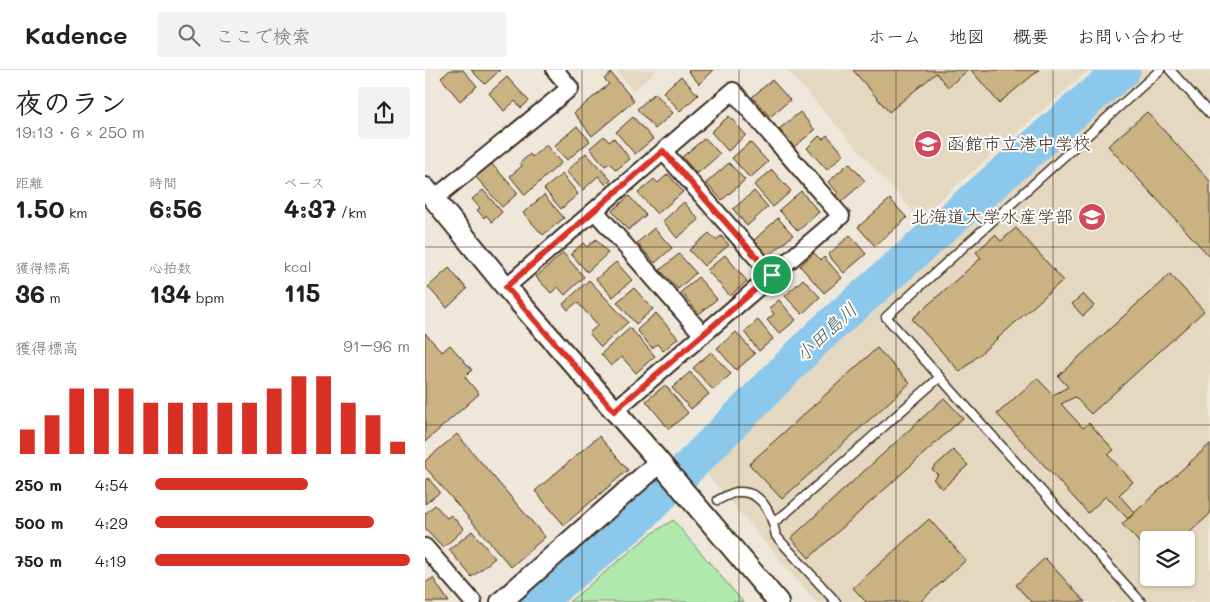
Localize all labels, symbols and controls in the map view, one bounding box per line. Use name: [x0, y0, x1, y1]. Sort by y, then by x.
search box: [157, 12, 507, 57]
text: Kadence: [25, 19, 127, 50]
icon: search: [175, 21, 203, 49]
text: ここで検索: [215, 23, 310, 48]
text: ホーム: [868, 24, 921, 48]
text: 地図: [949, 24, 985, 48]
text: 概要: [1013, 24, 1049, 48]
text: お問い合わせ: [1077, 24, 1185, 48]
text: 夜のラン: [15, 84, 127, 120]
button: share: [358, 87, 410, 139]
text: 19:13 · 6 × 250 m: [15, 121, 145, 142]
school or university icon: 函館市立港中学校: [913, 129, 943, 159]
place label: 函館市立港中学校: [947, 131, 1091, 155]
text: 距離: [15, 173, 43, 192]
text: 時間: [149, 173, 177, 192]
text: ペース: [284, 173, 325, 192]
text: 1.50: [15, 192, 64, 224]
text: 6:56: [149, 192, 202, 224]
text: 4:37: [284, 192, 336, 224]
school or university icon: 北海道大学水産学部: [1077, 202, 1107, 232]
text: km: [64, 203, 88, 222]
text: /km: [336, 203, 367, 222]
place label: 北海道大学水産学部: [911, 204, 1073, 228]
pin: [751, 254, 793, 296]
text: kcal: [284, 257, 312, 276]
text: 獲得標高: [15, 258, 71, 277]
text: 心拍数: [149, 258, 191, 277]
icon: arrive: [758, 261, 786, 289]
text: 115: [284, 276, 320, 308]
text: 36: [15, 277, 45, 309]
text: 134: [149, 277, 191, 309]
text: m: [45, 288, 61, 307]
text: bpm: [191, 288, 224, 307]
water label: 小田島川: [789, 297, 862, 367]
text: 91–96 m: [343, 335, 410, 356]
text: 獲得標高: [15, 337, 79, 358]
text: 250 m: [15, 474, 62, 495]
text: 4:54: [95, 474, 128, 495]
text: 500 m: [15, 512, 63, 533]
text: 4:29: [95, 512, 128, 533]
map controls: [1140, 531, 1195, 586]
button: layers: [1140, 531, 1195, 586]
text: 750 m: [15, 550, 62, 571]
text: 4:19: [95, 550, 126, 571]

